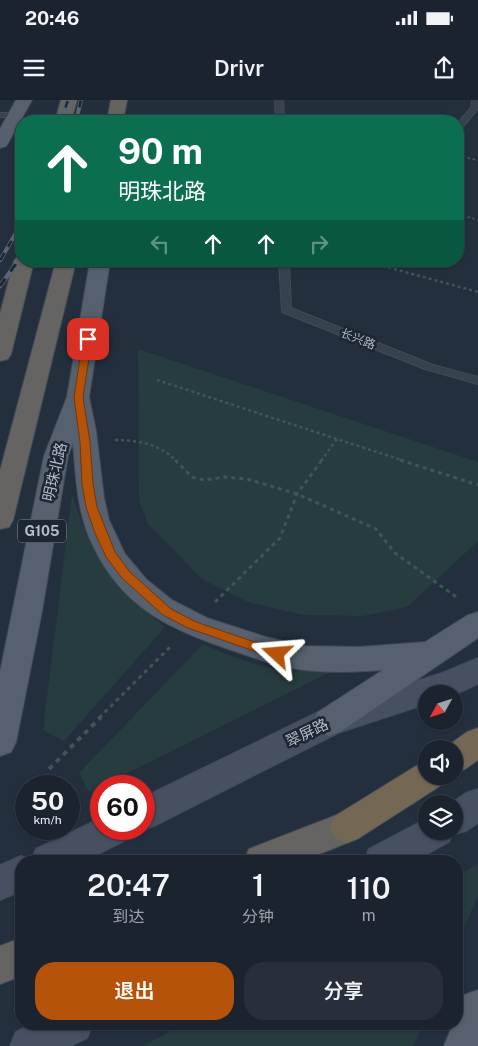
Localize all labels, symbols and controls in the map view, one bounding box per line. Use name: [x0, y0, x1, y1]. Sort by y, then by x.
text: 20:46: [25, 7, 79, 29]
icon: menu: [20, 54, 48, 82]
icon: share: [430, 54, 458, 82]
text: Drivr: [214, 55, 264, 81]
text: 90 m: [118, 131, 203, 172]
icon: ahead: [35, 135, 100, 200]
text: 明珠北路: [118, 178, 206, 204]
icon: left: [146, 230, 174, 258]
icon: ahead: [199, 230, 227, 258]
icon: ahead: [252, 230, 280, 258]
icon: right: [305, 230, 333, 258]
pin: [67, 318, 109, 360]
icon: arrive: [74, 325, 102, 353]
street label: 长兴路: [339, 326, 377, 352]
street label: 明珠北路: [39, 441, 70, 503]
road number: G105: [18, 520, 66, 542]
position arrow: [250, 627, 302, 679]
north arrow: [418, 685, 462, 730]
map controls: [418, 685, 463, 840]
street label: 翠屏路: [283, 715, 331, 750]
button: sound: [418, 740, 463, 785]
speed limit sign: 60: [90, 775, 155, 840]
text: 50: [31, 786, 64, 816]
button: layers: [418, 795, 463, 840]
text: km/h: [33, 813, 62, 827]
text: 20:47: [87, 867, 170, 903]
text: 1: [252, 867, 265, 903]
text: 110: [347, 870, 391, 906]
text: m: [362, 906, 376, 925]
text: 到达: [113, 907, 145, 926]
text: 分钟: [242, 907, 274, 926]
button: 退出: [35, 962, 234, 1020]
button: 分享: [244, 962, 443, 1020]

